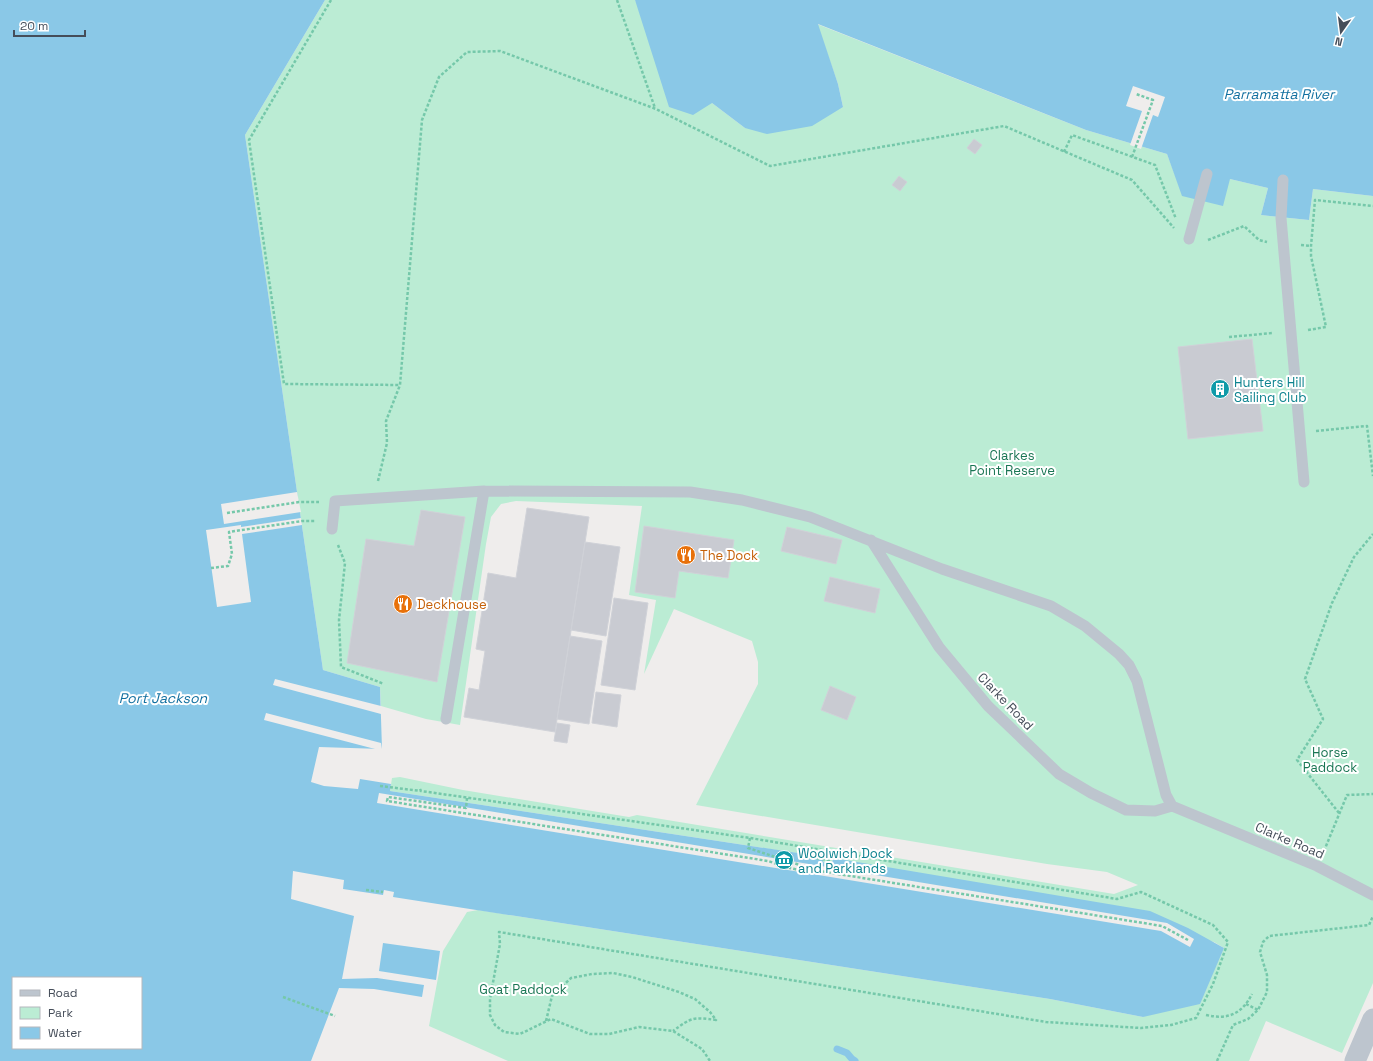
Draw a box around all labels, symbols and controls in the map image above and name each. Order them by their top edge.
scale bar [14,12,85,38]
north arrow [1321,12,1361,52]
text: 20 m [20,18,48,34]
text: N [1333,34,1344,49]
water label: Parramatta River [1224,85,1336,103]
place label: Hunters Hill Sailing Club [1234,374,1307,406]
building icon: Hunters Hill Sailing Club [1209,378,1231,400]
park label: Clarkes Point Reserve [969,447,1055,479]
restaurant icon: The Dock [675,544,697,566]
place label: The Dock [700,547,758,564]
restaurant icon: Deckhouse [392,593,414,615]
place label: Deckhouse [417,596,487,613]
street label: Clarke Road [974,669,1037,734]
water label: Port Jackson [119,689,208,707]
park label: Horse Paddock [1303,744,1357,776]
street label: Clarke Road [1253,818,1327,863]
place label: Woolwich Dock and Parklands [798,845,893,877]
museum icon: Woolwich Dock and Parklands [773,849,795,871]
legend [12,977,142,1049]
park label: Goat Paddock [479,981,567,998]
text: Road [48,985,77,1001]
text: Park [48,1005,73,1021]
text: Water [48,1025,82,1041]

